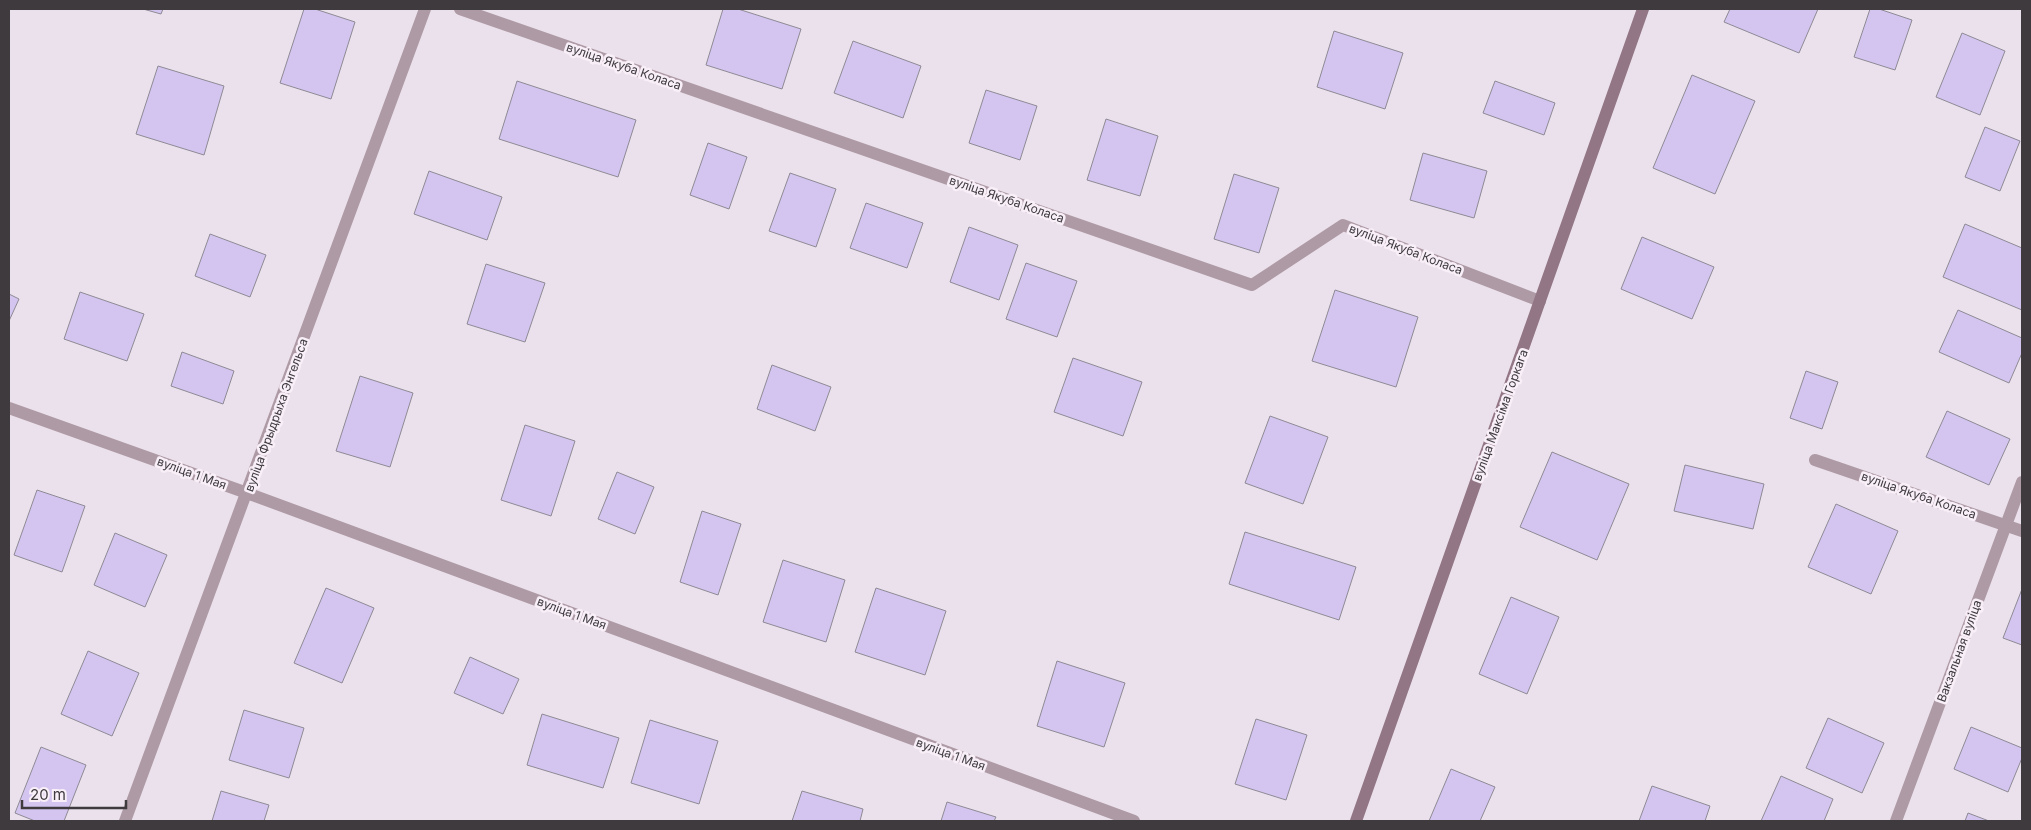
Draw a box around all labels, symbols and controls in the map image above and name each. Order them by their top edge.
street label: вуліца Якуба Коласа [565,39,683,93]
street label: вуліца Якуба Коласа [948,172,1066,226]
street label: вуліца Якуба Коласа [1347,220,1465,278]
street label: вуліца Фрыдрыха Энгельса [241,336,311,494]
street label: вуліца Максіма Горкага [1469,347,1531,483]
street label: вуліца 1 Мая [155,454,229,492]
street label: вуліца Якуба Коласа [1860,468,1978,522]
street label: вуліца 1 Мая [535,594,609,632]
street label: Вакзальная вуліца [1934,598,1984,704]
street label: вуліца 1 Мая [914,735,988,773]
scale bar [22,778,126,810]
text: 20 m [30,785,66,804]

